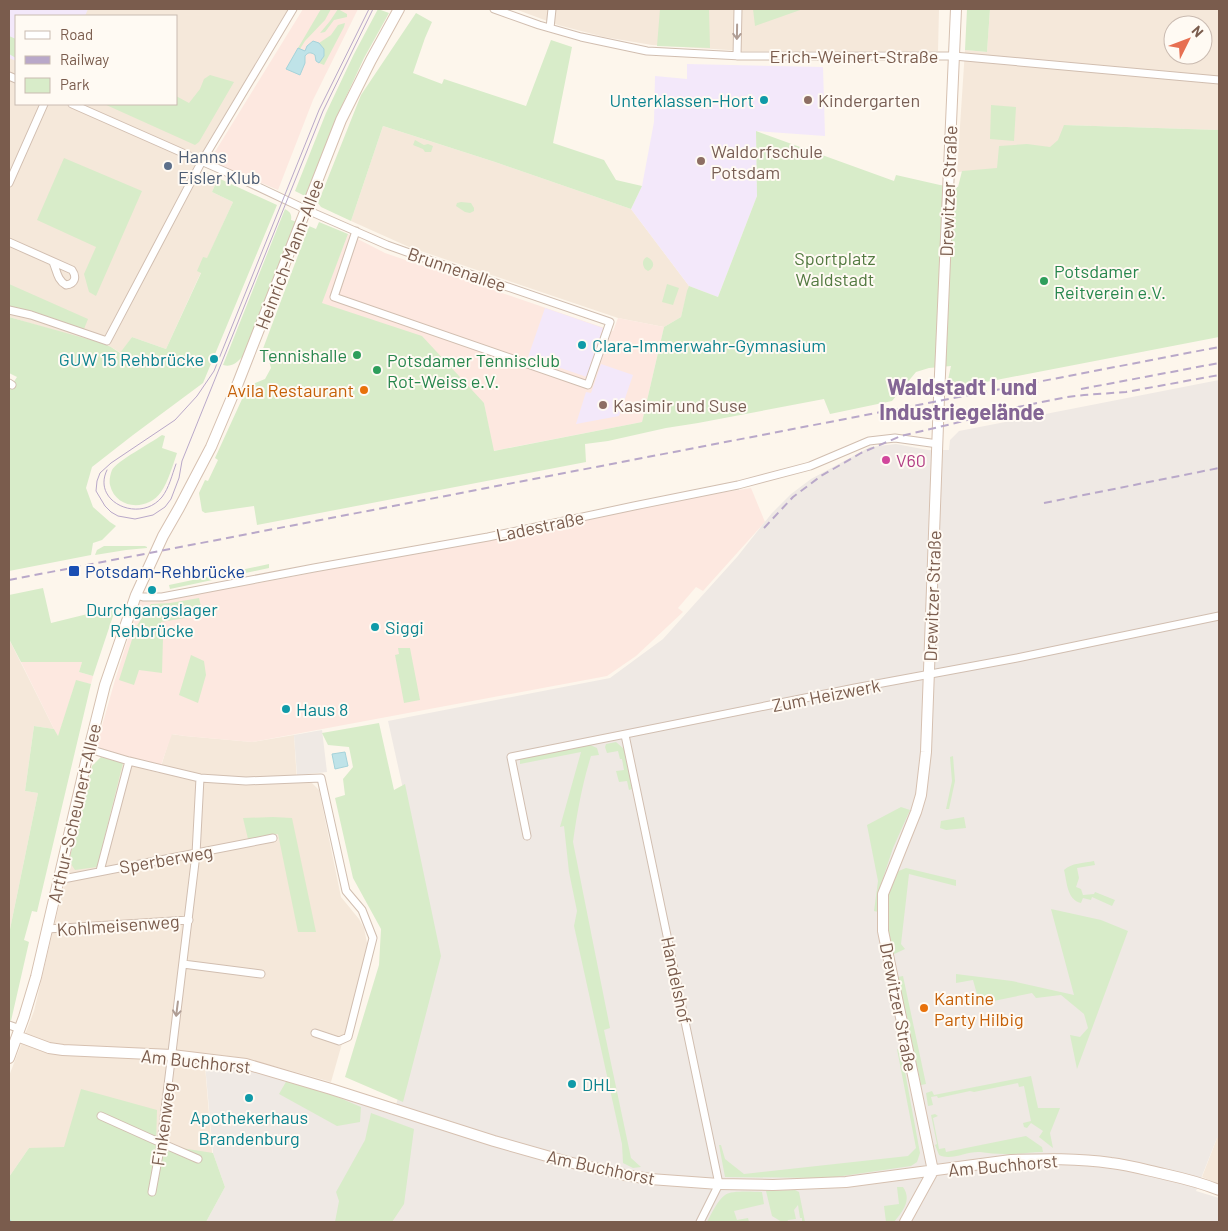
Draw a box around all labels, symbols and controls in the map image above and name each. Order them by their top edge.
legend [15,15,178,105]
north arrow [1163,15,1213,65]
text: N [1189,22,1207,40]
one-way arrow [733,24,742,40]
text: Road [60,25,93,43]
street label: Erich-Weinert-Straße [770,45,938,67]
text: Railway [60,50,109,68]
text: Park [60,75,90,93]
place label: Unterklassen-Hort [610,89,754,111]
place label: Kindergarten [818,89,920,111]
marker: Unterklassen-Hort [758,94,770,106]
marker: Kindergarten [802,94,814,106]
street label: Drewitzer Straße [935,125,961,257]
place label: Waldorfschule Potsdam [711,140,823,183]
place label: Hanns Eisler Klub [178,145,261,188]
marker: Waldorfschule Potsdam [695,155,707,167]
marker: Hanns Eisler Klub [162,160,174,172]
street label: Heinrich-Mann-Allee [250,176,328,332]
street label: Brunnenallee [405,242,509,296]
park label: Sportplatz Waldstadt [794,247,876,290]
place label: Potsdamer Reitverein e.V. [1054,260,1166,303]
marker: Potsdamer Reitverein e.V. [1038,275,1050,287]
place label: Clara-Immerwahr-Gymnasium [592,334,826,356]
marker: Clara-Immerwahr-Gymnasium [576,339,588,351]
place label: Tennishalle [259,344,347,366]
place label: GUW 15 Rehbrücke [59,348,204,370]
marker: Tennishalle [351,349,363,361]
place label: Potsdamer Tennisclub Rot-Weiss e.V. [387,349,560,392]
marker: GUW 15 Rehbrücke [208,353,220,365]
marker: Potsdamer Tennisclub Rot-Weiss e.V. [371,364,383,376]
district label: Waldstadt I und Industriegelände [879,373,1045,424]
place label: Avila Restaurant [227,379,354,401]
marker: Avila Restaurant [358,384,370,396]
place label: Kasimir und Suse [613,394,747,416]
marker: Kasimir und Suse [597,399,609,411]
place label: V60 [896,449,926,471]
marker: V60 [880,454,892,466]
street label: Ladestraße [494,506,586,546]
street label: Drewitzer Straße [919,530,945,662]
place label: Potsdam-Rehbrücke [85,560,245,582]
marker: Potsdam-Rehbrücke [67,564,81,578]
marker: Durchgangslager Rehbrücke [146,584,158,596]
place label: Durchgangslager Rehbrücke [86,598,218,641]
place label: Siggi [385,616,424,638]
marker: Siggi [369,621,381,633]
street label: Zum Heizwerk [770,674,882,716]
place label: Haus 8 [296,698,348,720]
marker: Haus 8 [280,703,292,715]
street label: Arthur-Scheunert-Allee [43,721,105,905]
street label: Sperberweg [117,840,215,878]
street label: Kohlmeisenweg [56,910,180,940]
street label: Handelshof [657,934,697,1026]
street label: Drewitzer Straße [876,940,922,1074]
place label: Kantine Party Hilbig [934,987,1024,1030]
one-way arrow [172,1001,182,1017]
marker: Kantine Party Hilbig [918,1002,930,1014]
street label: Am Buchhorst [140,1044,252,1078]
place label: DHL [582,1073,615,1095]
marker: DHL [566,1078,578,1090]
street label: Finkenweg [146,1081,180,1167]
marker: Apothekerhaus Brandenburg [243,1092,255,1104]
place label: Apothekerhaus Brandenburg [190,1106,308,1149]
street label: Am Buchhorst [545,1145,657,1189]
street label: Am Buchhorst [947,1149,1059,1181]

